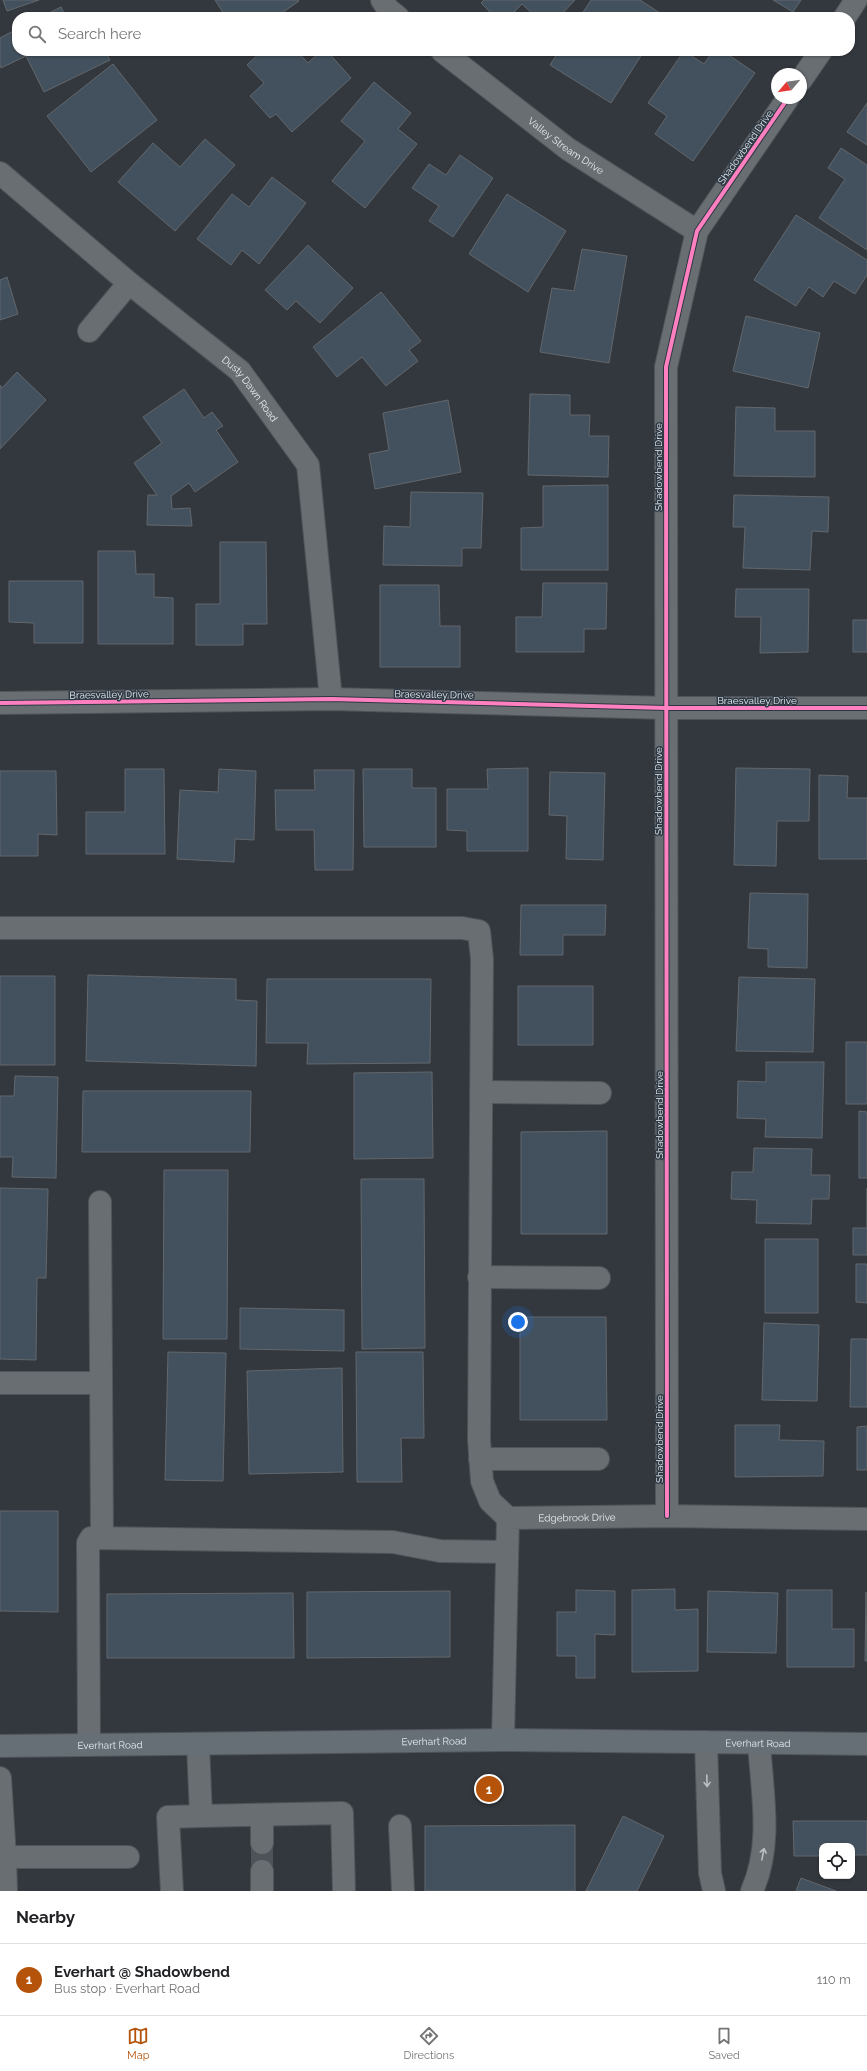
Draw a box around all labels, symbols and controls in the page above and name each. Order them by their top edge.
search box [12,12,855,56]
icon: search [26,23,48,45]
text: Search here [58,25,141,43]
north arrow [771,68,807,104]
street label: Shadowbend Drive [716,108,775,186]
street label: Valley Stream Drive [526,115,606,176]
street label: Dusty Dawn Road [220,354,280,424]
street label: Shadowbend Drive [653,423,664,511]
street label: Braesvalley Drive [69,688,149,701]
street label: Braesvalley Drive [394,688,474,701]
street label: Braesvalley Drive [717,695,797,706]
street label: Shadowbend Drive [653,747,664,835]
street label: Shadowbend Drive [654,1071,665,1159]
your location [508,1312,528,1332]
street label: Shadowbend Drive [654,1395,665,1483]
street label: Edgebrook Drive [538,1512,616,1524]
street label: Everhart Road [401,1735,467,1747]
street label: Everhart Road [725,1737,791,1749]
street label: Everhart Road [77,1739,143,1751]
pin: 1 [476,1774,502,1804]
one-way arrow [704,1774,711,1787]
map controls [819,1843,855,1879]
button: locate [819,1843,855,1879]
one-way arrow [759,1848,767,1861]
text: Nearby [16,1907,75,1927]
text: Everhart @ Shadowbend [54,1963,230,1981]
text: 1 [26,1972,32,1987]
text: 110 m [817,1972,851,1987]
text: Bus stop · Everhart Road [54,1981,200,1996]
tab: Map [127,2025,149,2062]
tab: Directions [404,2025,454,2062]
tab: Saved [708,2025,740,2062]

